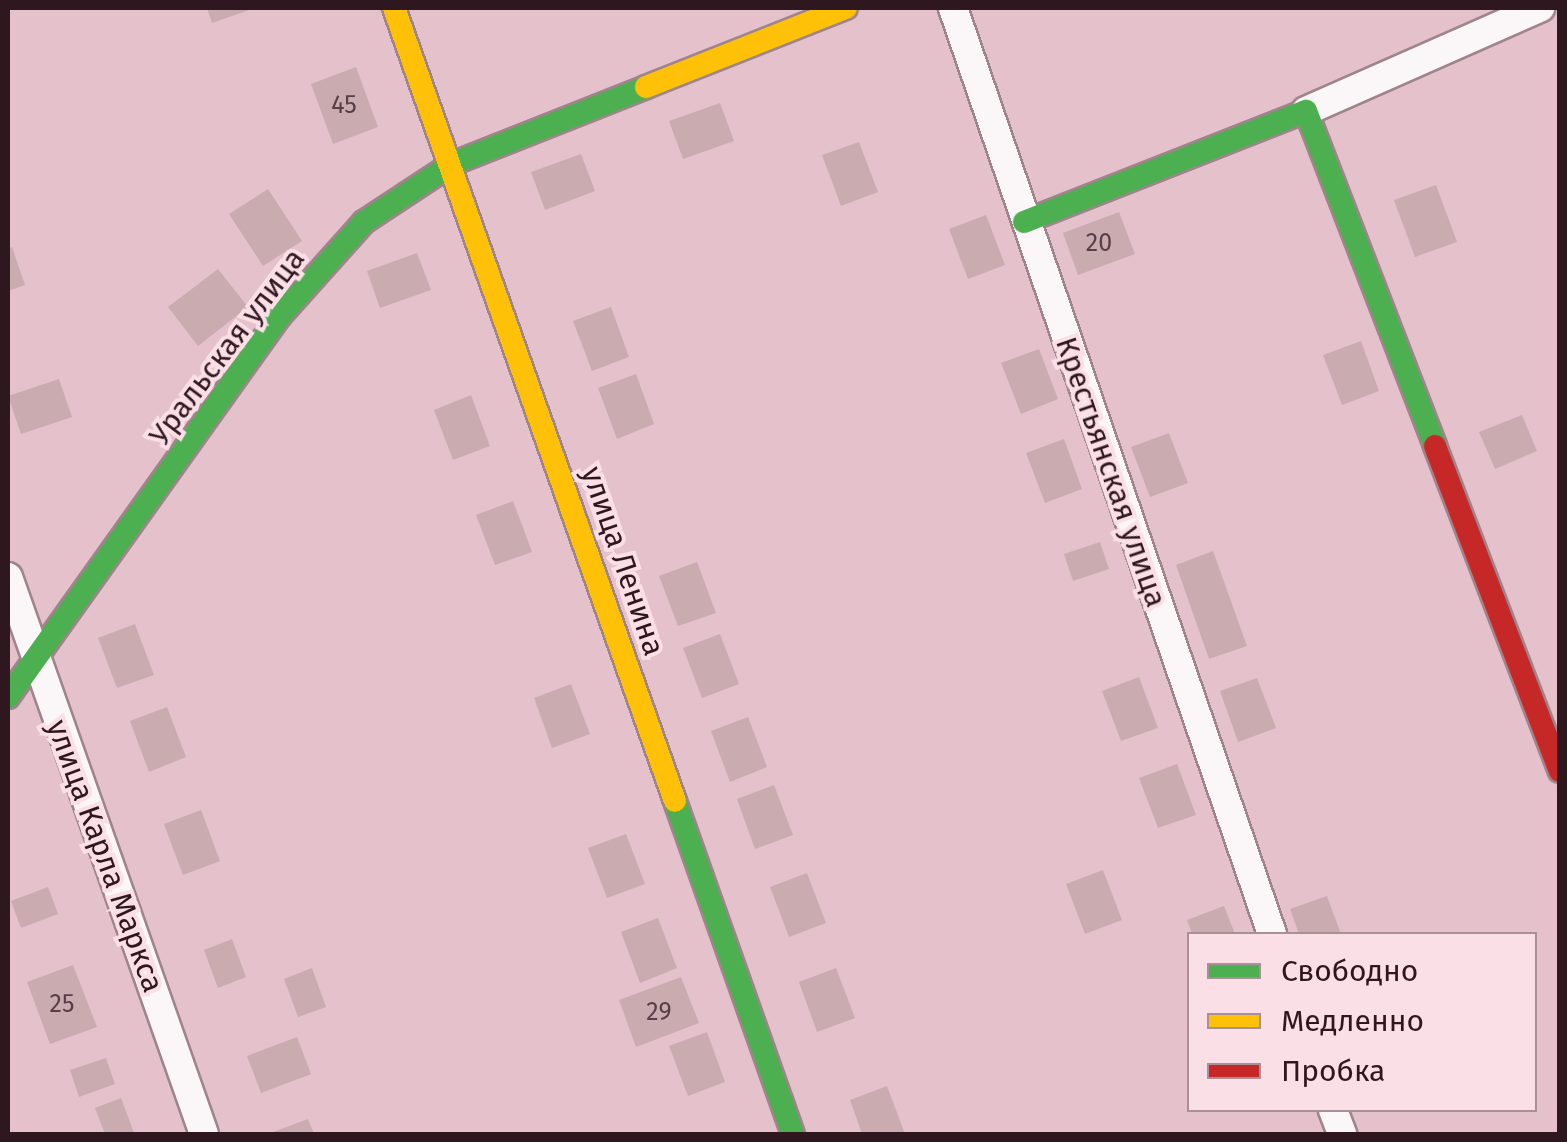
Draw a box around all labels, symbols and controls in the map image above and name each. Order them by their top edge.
house number: 45 [331,90,357,120]
house number: 20 [1086,228,1112,258]
street label: Уральская улица [141,242,313,452]
street label: Крестьянская улица [1048,332,1174,612]
street label: улица Ленина [574,462,672,660]
street label: улица Карла Маркса [39,715,171,997]
legend [1187,932,1537,1112]
text: Свободно [1281,953,1418,989]
house number: 25 [50,989,74,1019]
house number: 29 [646,997,672,1027]
text: Медленно [1281,1003,1424,1039]
text: Пробка [1281,1053,1385,1089]

